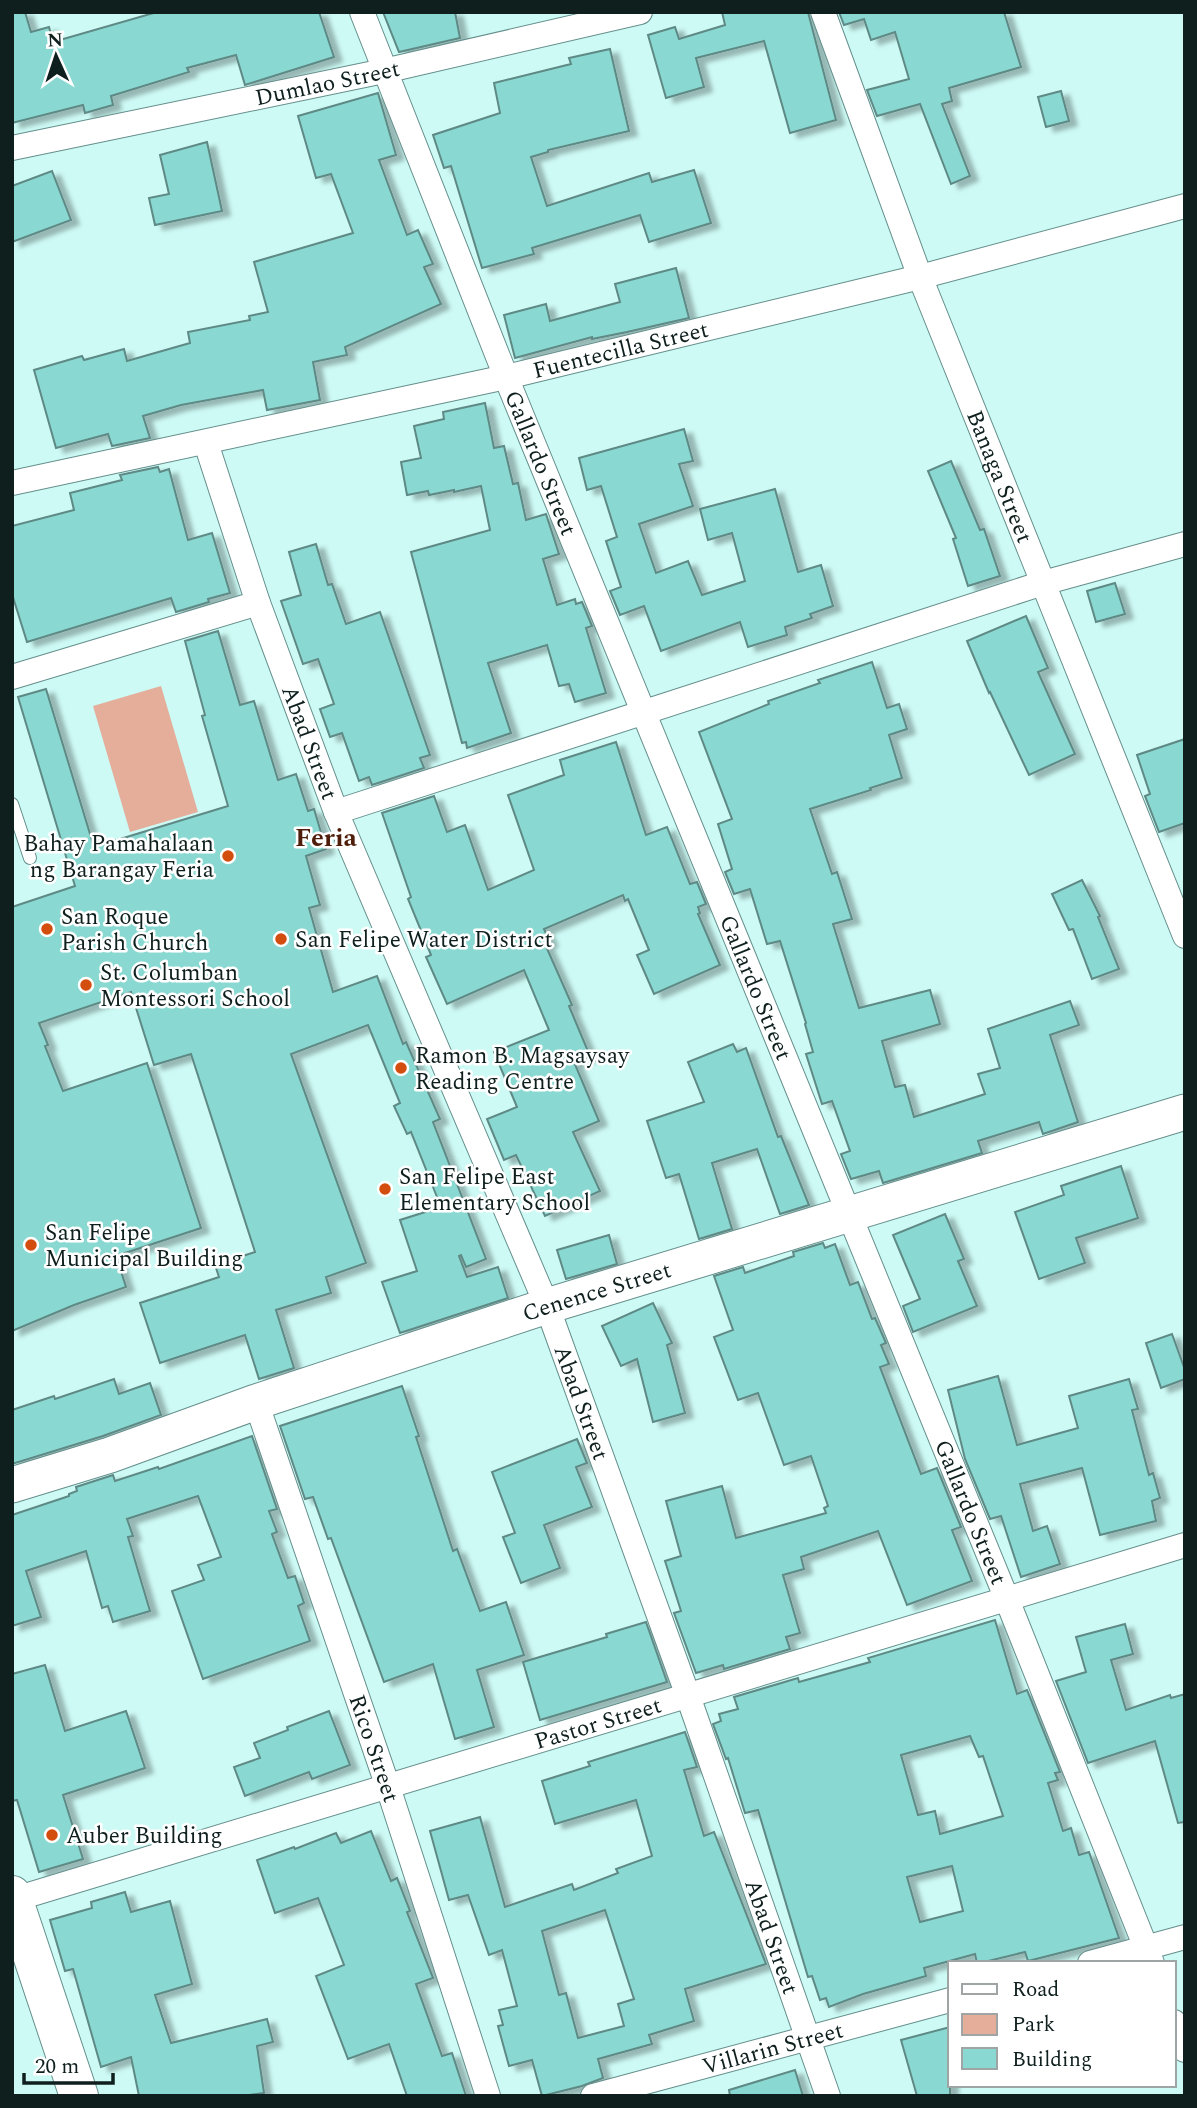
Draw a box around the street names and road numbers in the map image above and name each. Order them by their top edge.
street label: Dumlao Street [252,52,404,116]
street label: Fuentecilla Street [529,313,712,389]
street label: Gallardo Street [494,385,585,541]
street label: Banaga Street [956,405,1041,549]
street label: Abad Street [271,681,346,805]
street label: Gallardo Street [709,910,800,1066]
street label: Cenence Street [518,1253,676,1332]
street label: Abad Street [544,1341,617,1465]
street label: Gallardo Street [924,1435,1015,1591]
street label: Pastor Street [530,1688,666,1760]
street label: Rico Street [339,1690,408,1807]
street label: Abad Street [734,1875,807,1999]
street label: Villarin Street [698,2013,848,2085]

